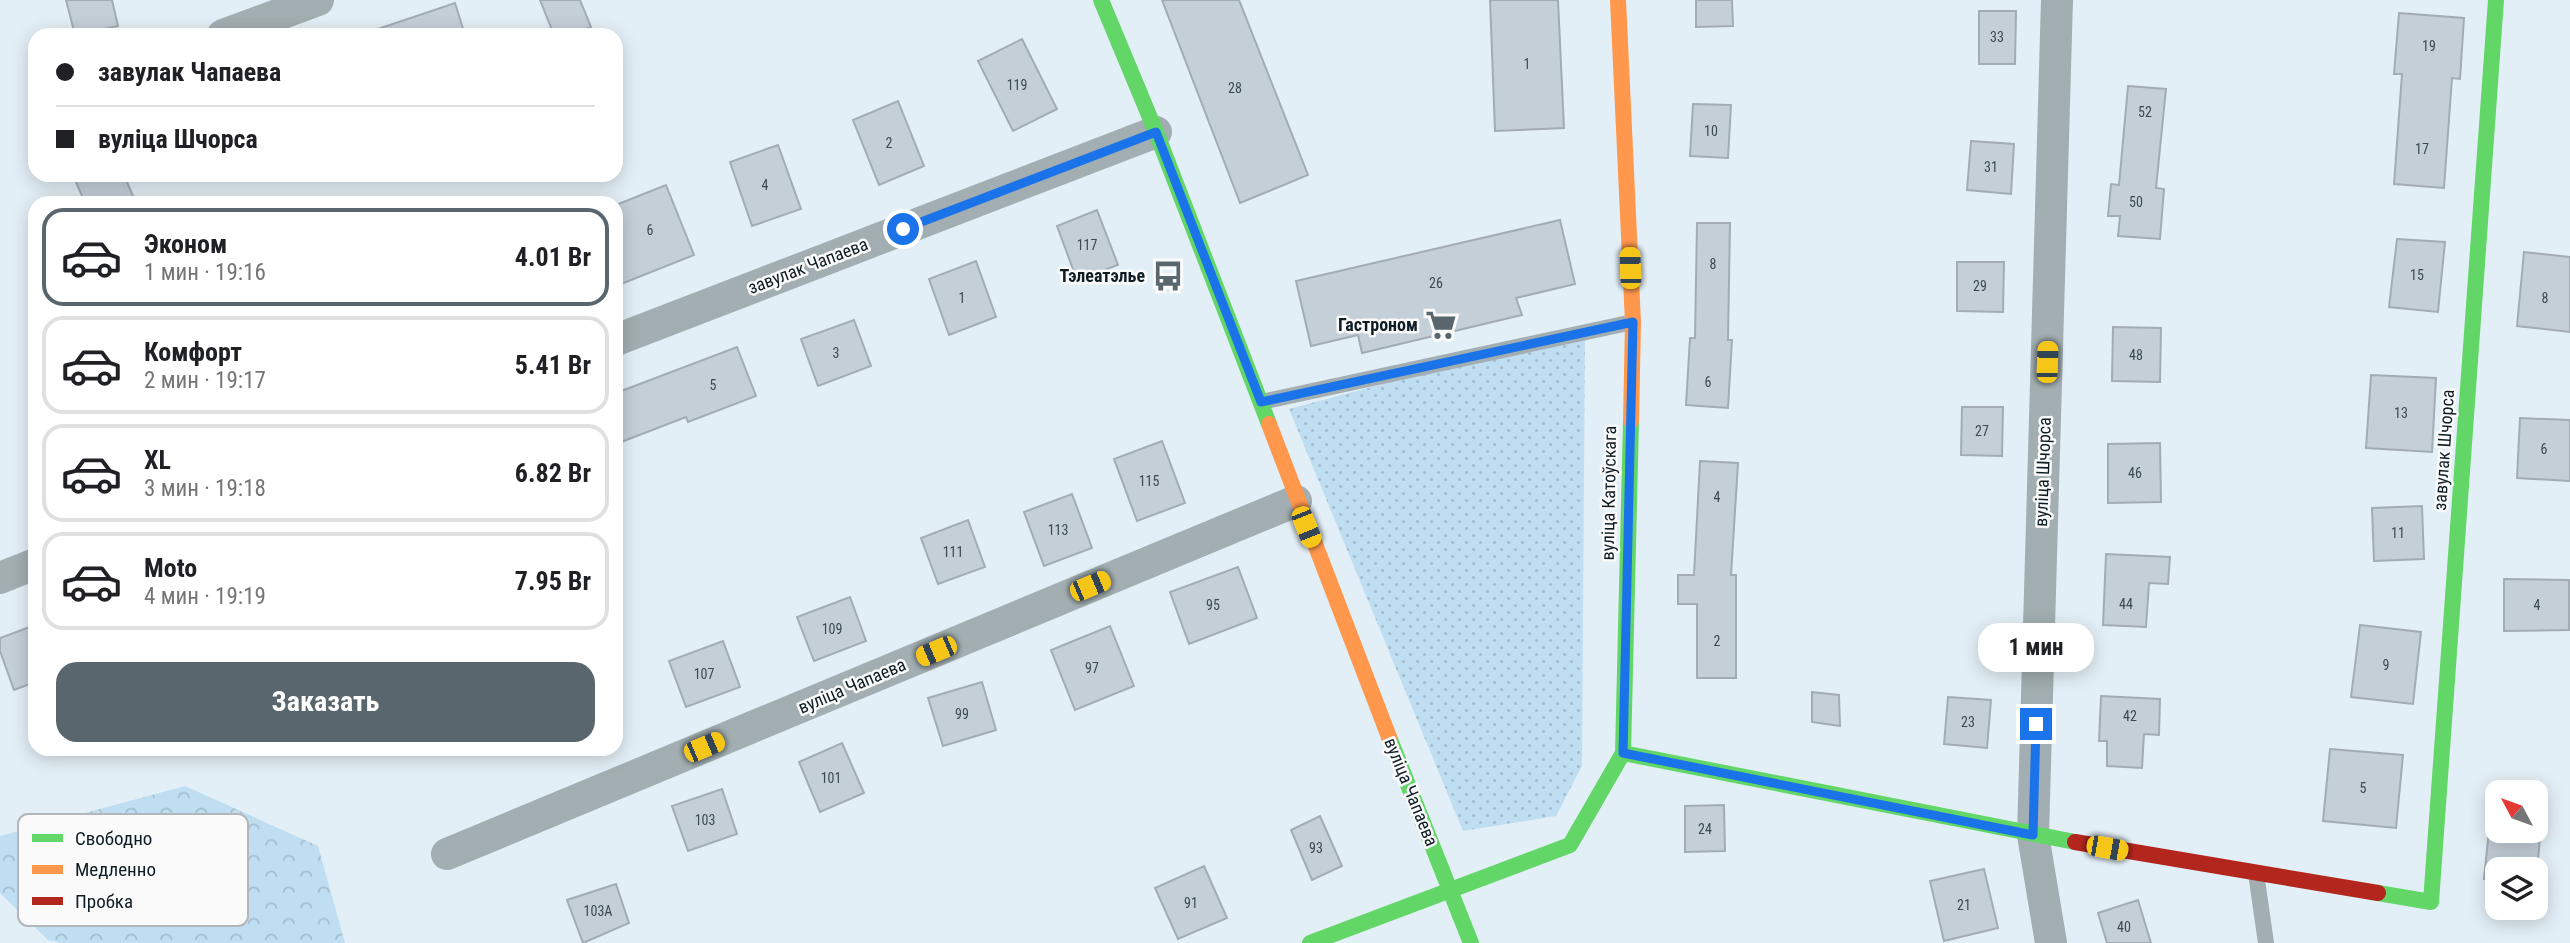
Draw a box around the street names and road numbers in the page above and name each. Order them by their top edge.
street label: завулак Чапаева [745,233,871,298]
street label: завулак Шчорса [2429,389,2458,511]
street label: вуліца Шчорса [2030,417,2055,527]
street label: вуліца Катоўскага [1597,425,1620,560]
street label: вуліца Чапаева [795,653,909,718]
street label: вуліца Чапаева [1380,735,1443,849]

